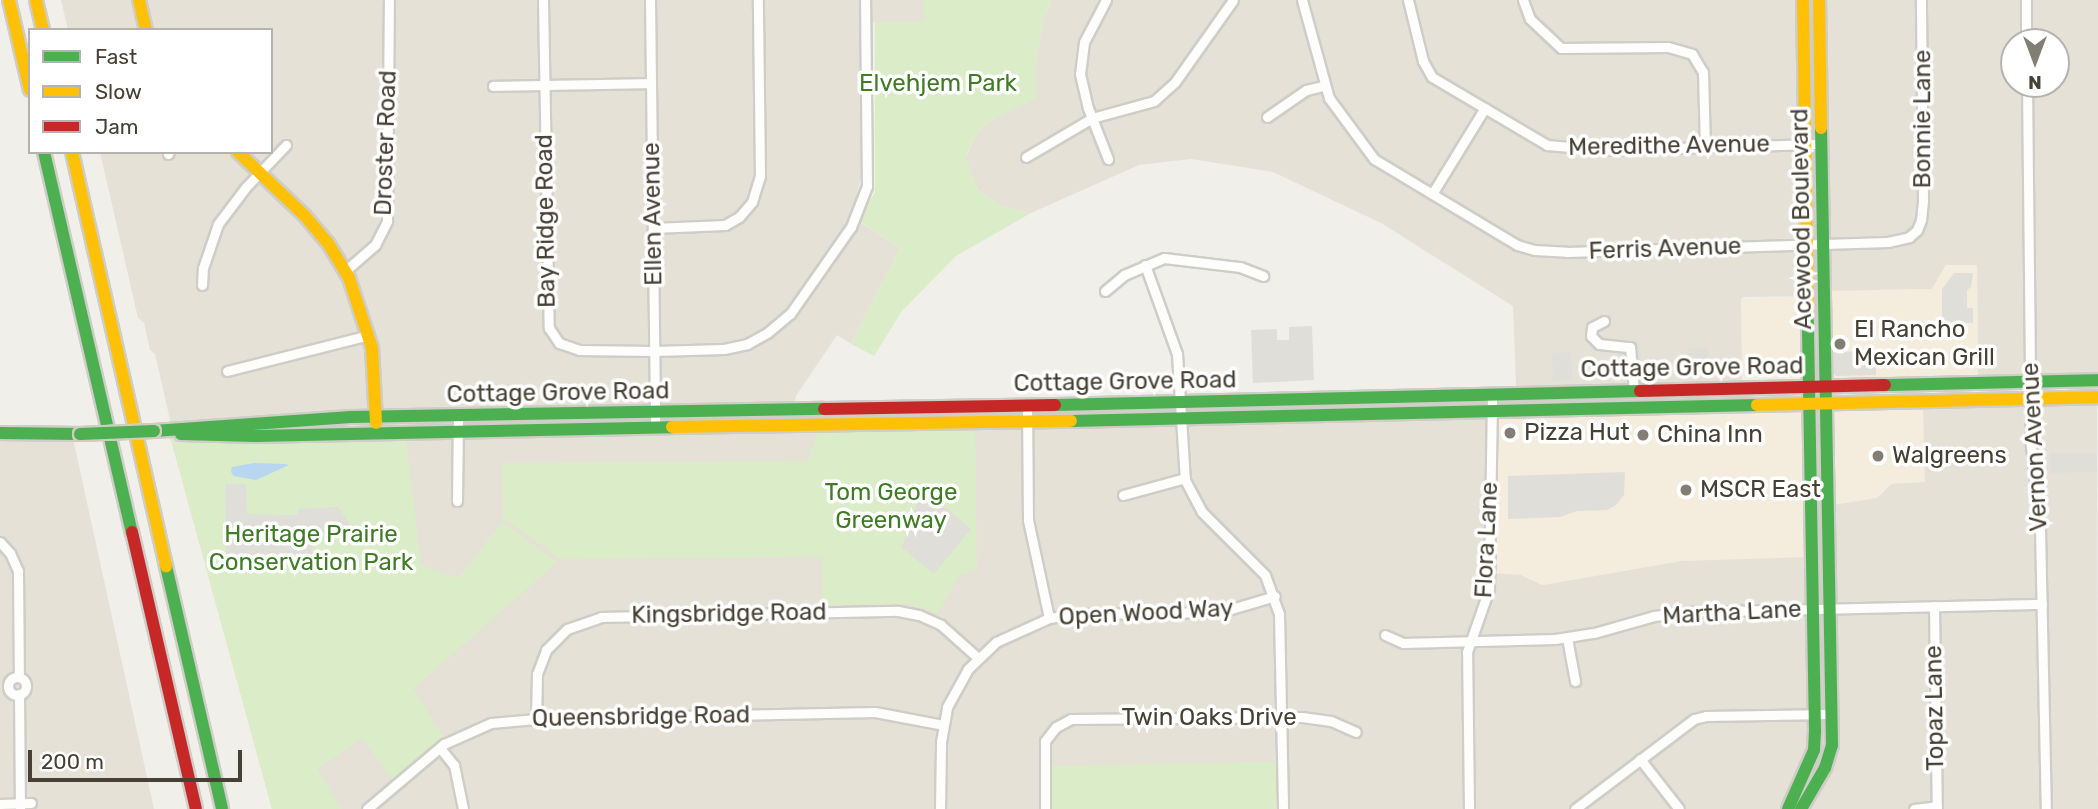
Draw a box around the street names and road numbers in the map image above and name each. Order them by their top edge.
street label: Bonnie Lane [1909,50,1937,188]
street label: Droster Road [369,69,403,217]
street label: Acewood Boulevard [1786,108,1818,330]
street label: Meredithe Avenue [1568,130,1770,162]
street label: Bay Ridge Road [530,134,562,308]
street label: Ellen Avenue [637,142,669,286]
street label: Ferris Avenue [1588,232,1742,266]
street label: Cottage Grove Road [1580,352,1804,384]
street label: Vernon Avenue [2016,361,2054,533]
street label: Cottage Grove Road [1013,366,1237,398]
street label: Cottage Grove Road [446,377,670,409]
street label: Flora Lane [1470,481,1504,599]
street label: Open Wood Way [1057,594,1235,632]
street label: Martha Lane [1662,595,1802,631]
street label: Kingsbridge Road [631,598,827,630]
street label: Topaz Lane [1920,645,1950,771]
street label: Queensbridge Road [532,701,750,733]
street label: Twin Oaks Drive [1121,704,1297,732]

